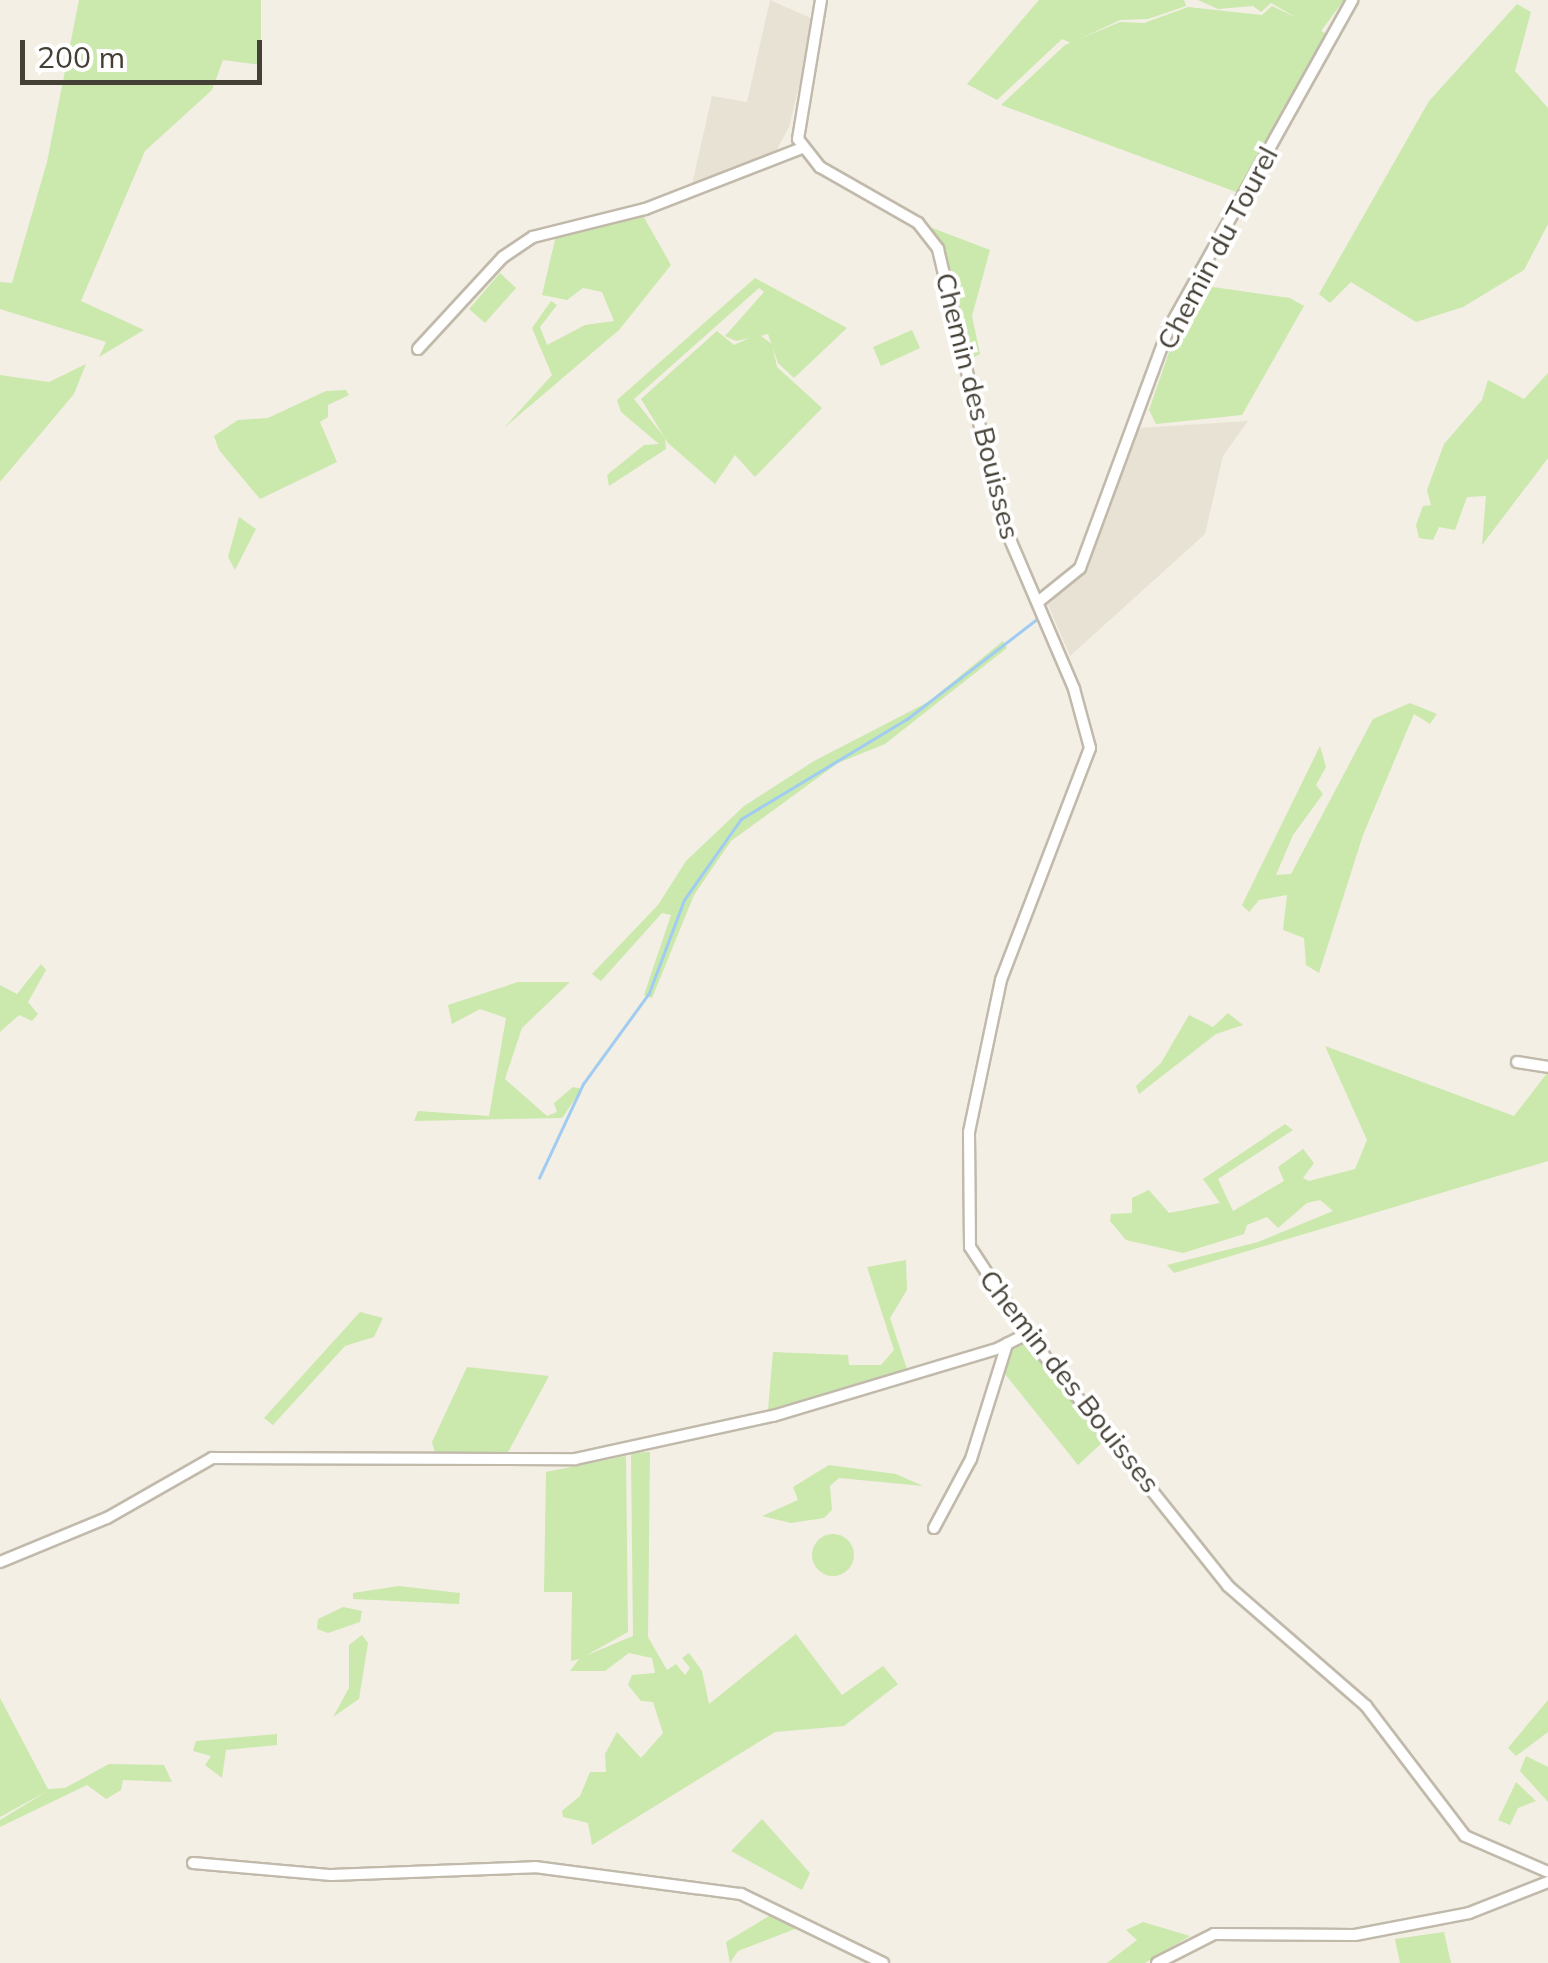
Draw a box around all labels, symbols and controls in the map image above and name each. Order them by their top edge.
scale bar [25,20,268,82]
text: 200 m [37,38,125,76]
street label: Chemin du Tourel [1149,141,1285,355]
street label: Chemin des Bouisses [929,269,1027,543]
street label: Chemin des Bouisses [972,1263,1168,1499]

